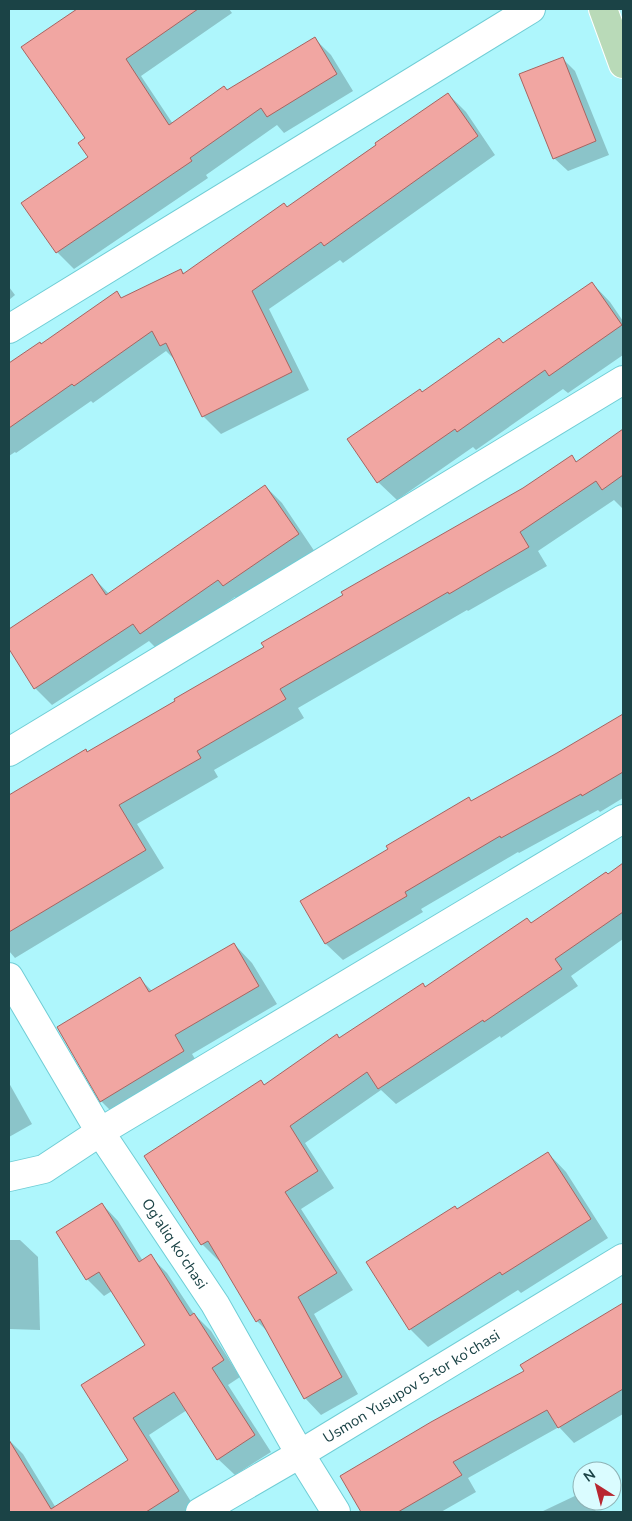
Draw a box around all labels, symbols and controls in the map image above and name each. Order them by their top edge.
street label: Og'aliq ko'chasi [137,1194,212,1293]
street label: Usmon Yusupov 5-tor ko'chasi [319,1325,504,1448]
north arrow [572,1461,622,1511]
text: N [580,1465,599,1487]

